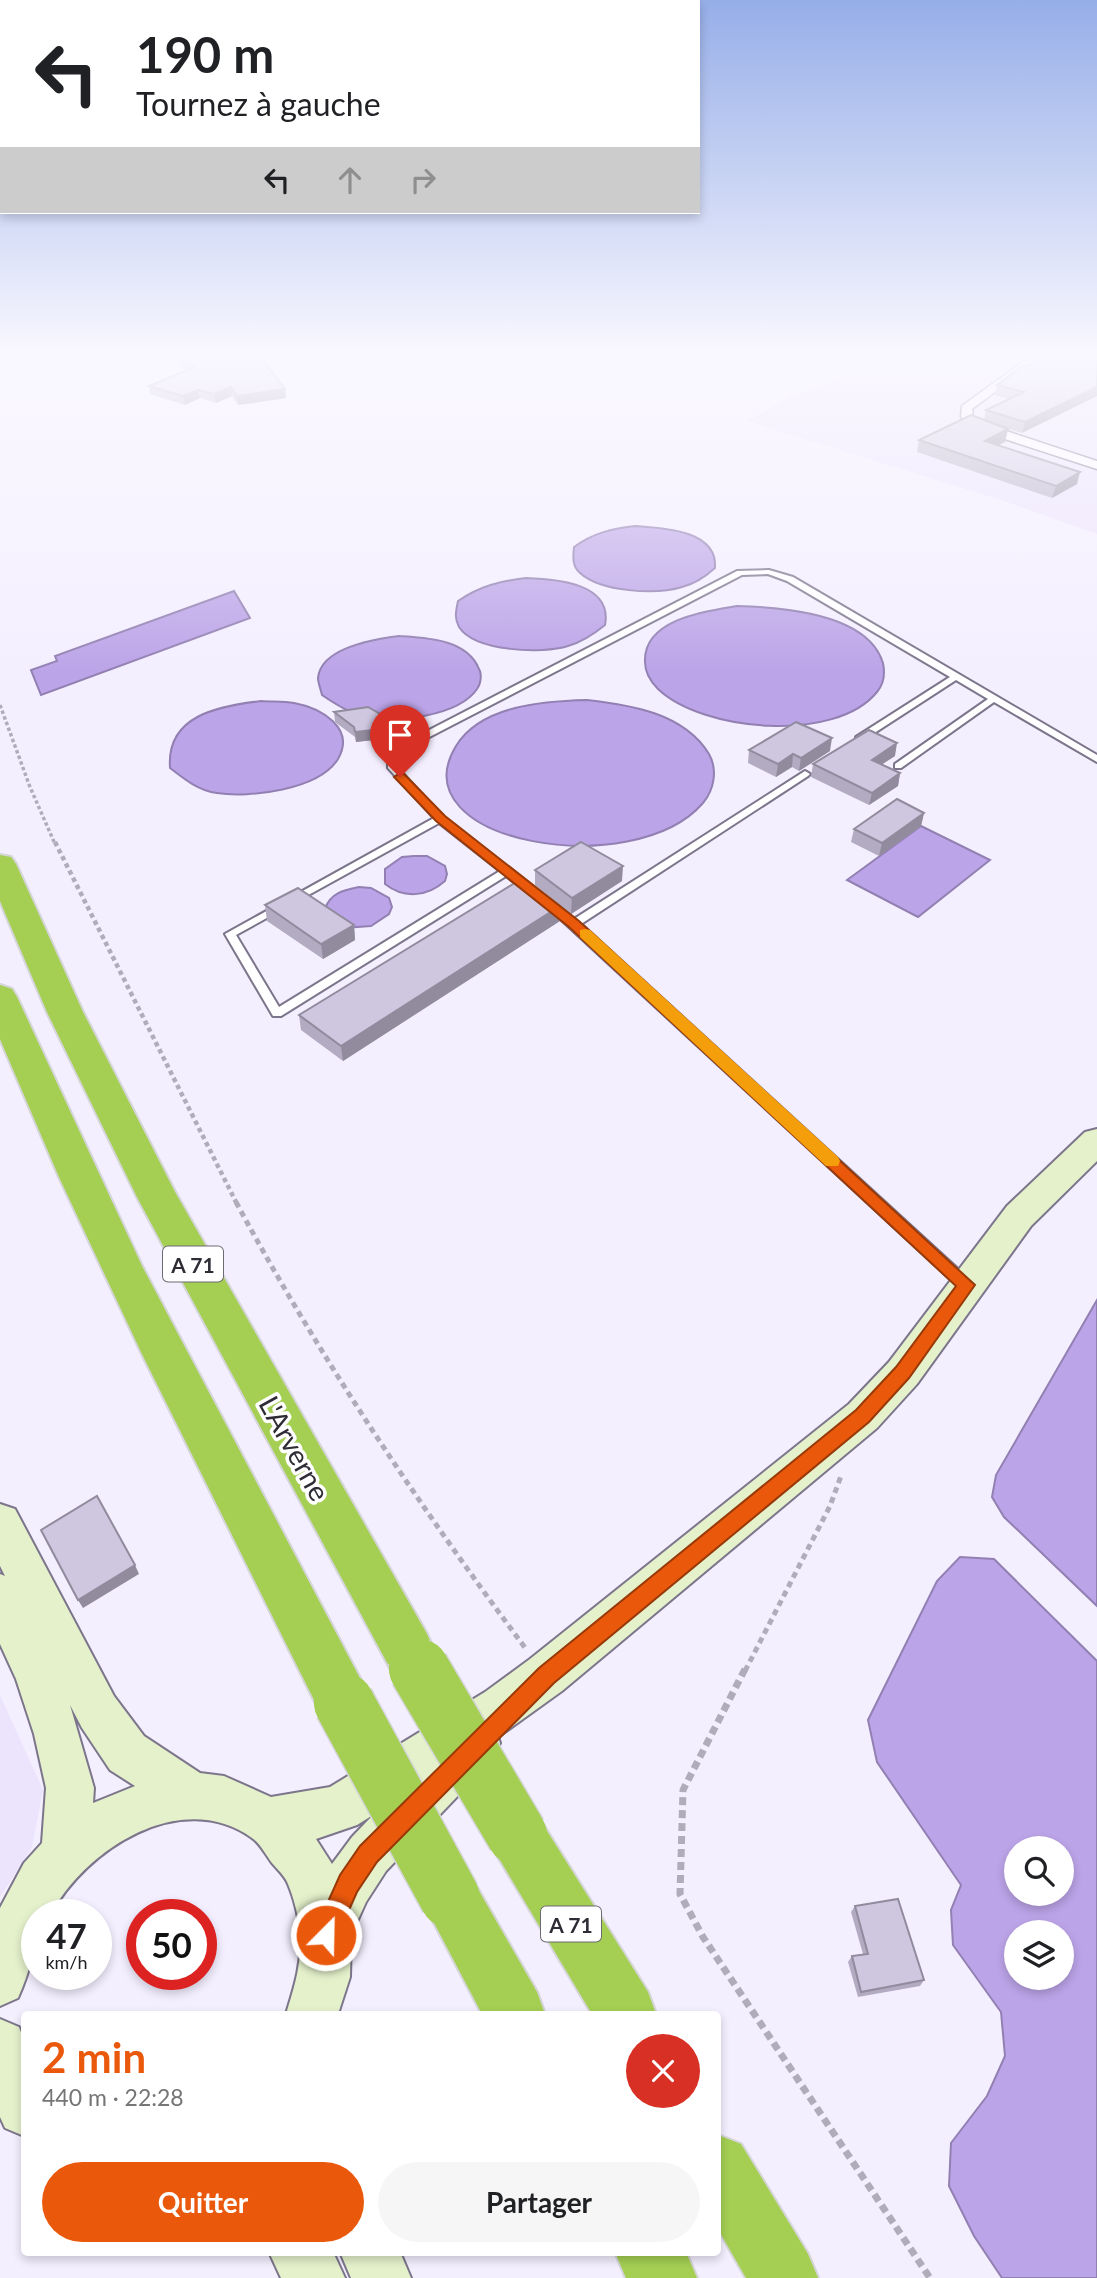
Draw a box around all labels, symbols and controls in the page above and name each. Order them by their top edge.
text: 190 m [136,25,274,83]
icon: left [21,28,112,119]
text: Tournez à gauche [136,84,381,123]
icon: left [258,161,296,199]
icon: ahead [331,161,369,199]
icon: right [404,161,442,199]
pin [370,705,430,777]
icon: arrive [381,716,419,754]
road number: A 71 [163,1246,223,1282]
street label: L'Arverne [252,1390,338,1506]
map controls [1004,1836,1074,1990]
button: search [1004,1836,1074,1906]
position arrow [289,1898,363,1972]
speed limit sign: 50 [126,1899,217,1990]
road number: A 71 [541,1906,601,1941]
text: 47 [46,1914,87,1956]
button: layers [1004,1920,1074,1990]
text: km/h [45,1951,88,1973]
text: 2 min [42,2032,146,2082]
button: close [626,2034,700,2108]
text: 440 m · 22:28 [42,2083,184,2111]
button: Quitter [42,2162,364,2242]
button: Partager [378,2162,700,2242]

